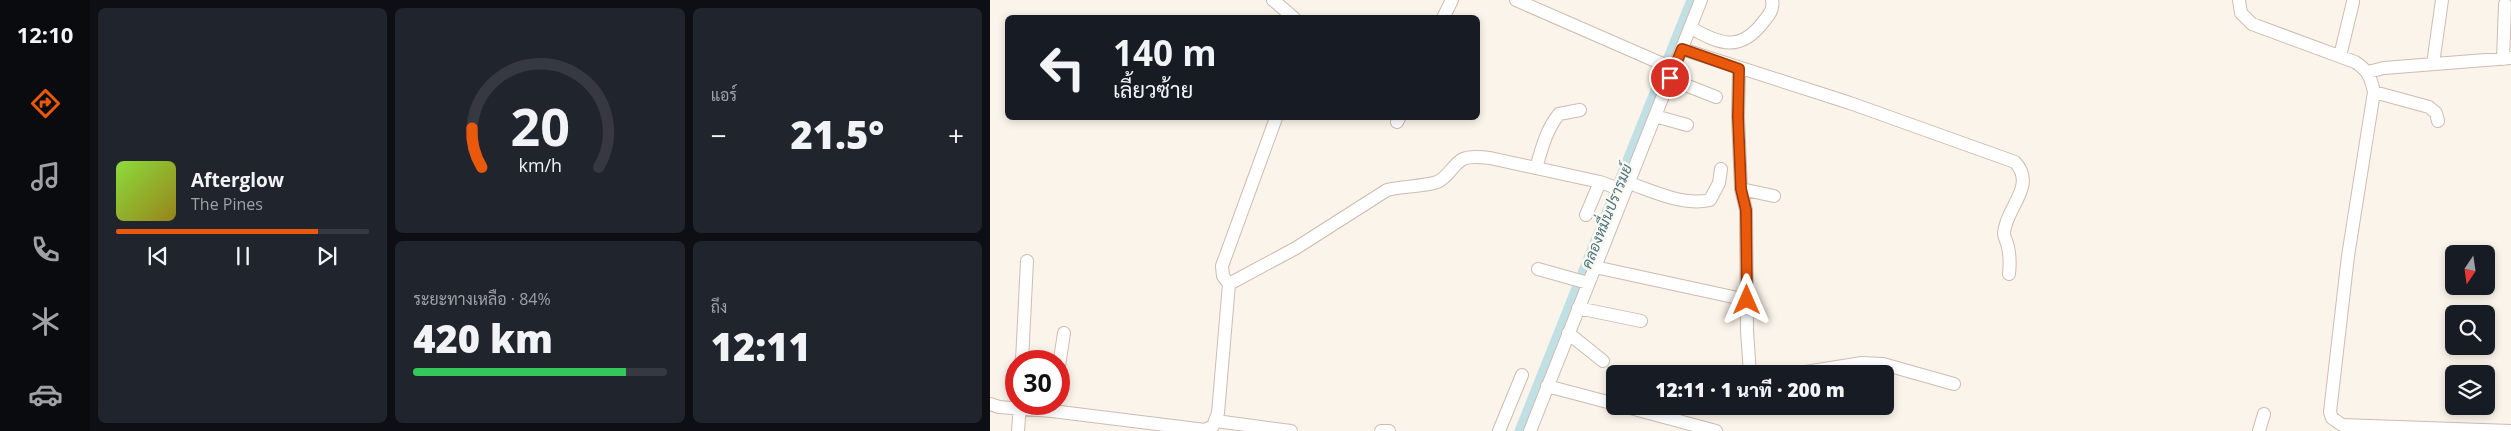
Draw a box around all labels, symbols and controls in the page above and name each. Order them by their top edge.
text: 12:10 [17,19,73,49]
text: 140 m [1113,29,1217,76]
icon: left [1030,35,1095,100]
pin [1649,57,1691,99]
icon: arrive [1656,64,1684,92]
text: เลี้ยวซ้าย [1113,74,1193,104]
text: แอร์ [711,84,737,106]
icon: directions [28,86,63,121]
text: 20 [510,90,570,161]
text: 21.5° [790,108,884,160]
text: − [711,116,727,154]
text: + [948,116,964,154]
text: km/h [518,153,562,177]
water label: คลองหมื่นปรารมย์ [1572,157,1637,271]
icon: music [28,159,63,194]
text: Afterglow [191,167,284,193]
text: The Pines [191,193,263,215]
icon: phone [28,232,63,267]
icon: previous [144,242,172,270]
icon: pause [229,242,257,270]
icon: next [313,242,341,270]
north arrow [2445,245,2495,295]
map controls [2445,245,2495,415]
position arrow [1720,273,1772,325]
text: ระยะทางเหลือ · 84% [413,288,551,310]
text: ถึง [711,296,727,318]
icon: climate [28,304,63,339]
button: search [2445,305,2495,355]
text: 420 km [413,312,553,364]
text: 12:11 [711,320,811,372]
speed limit sign: 30 [1005,350,1070,415]
button: layers [2445,365,2495,415]
icon: car [28,377,63,412]
text: 12:11 · 1 นาที · 200 m [1655,377,1845,403]

